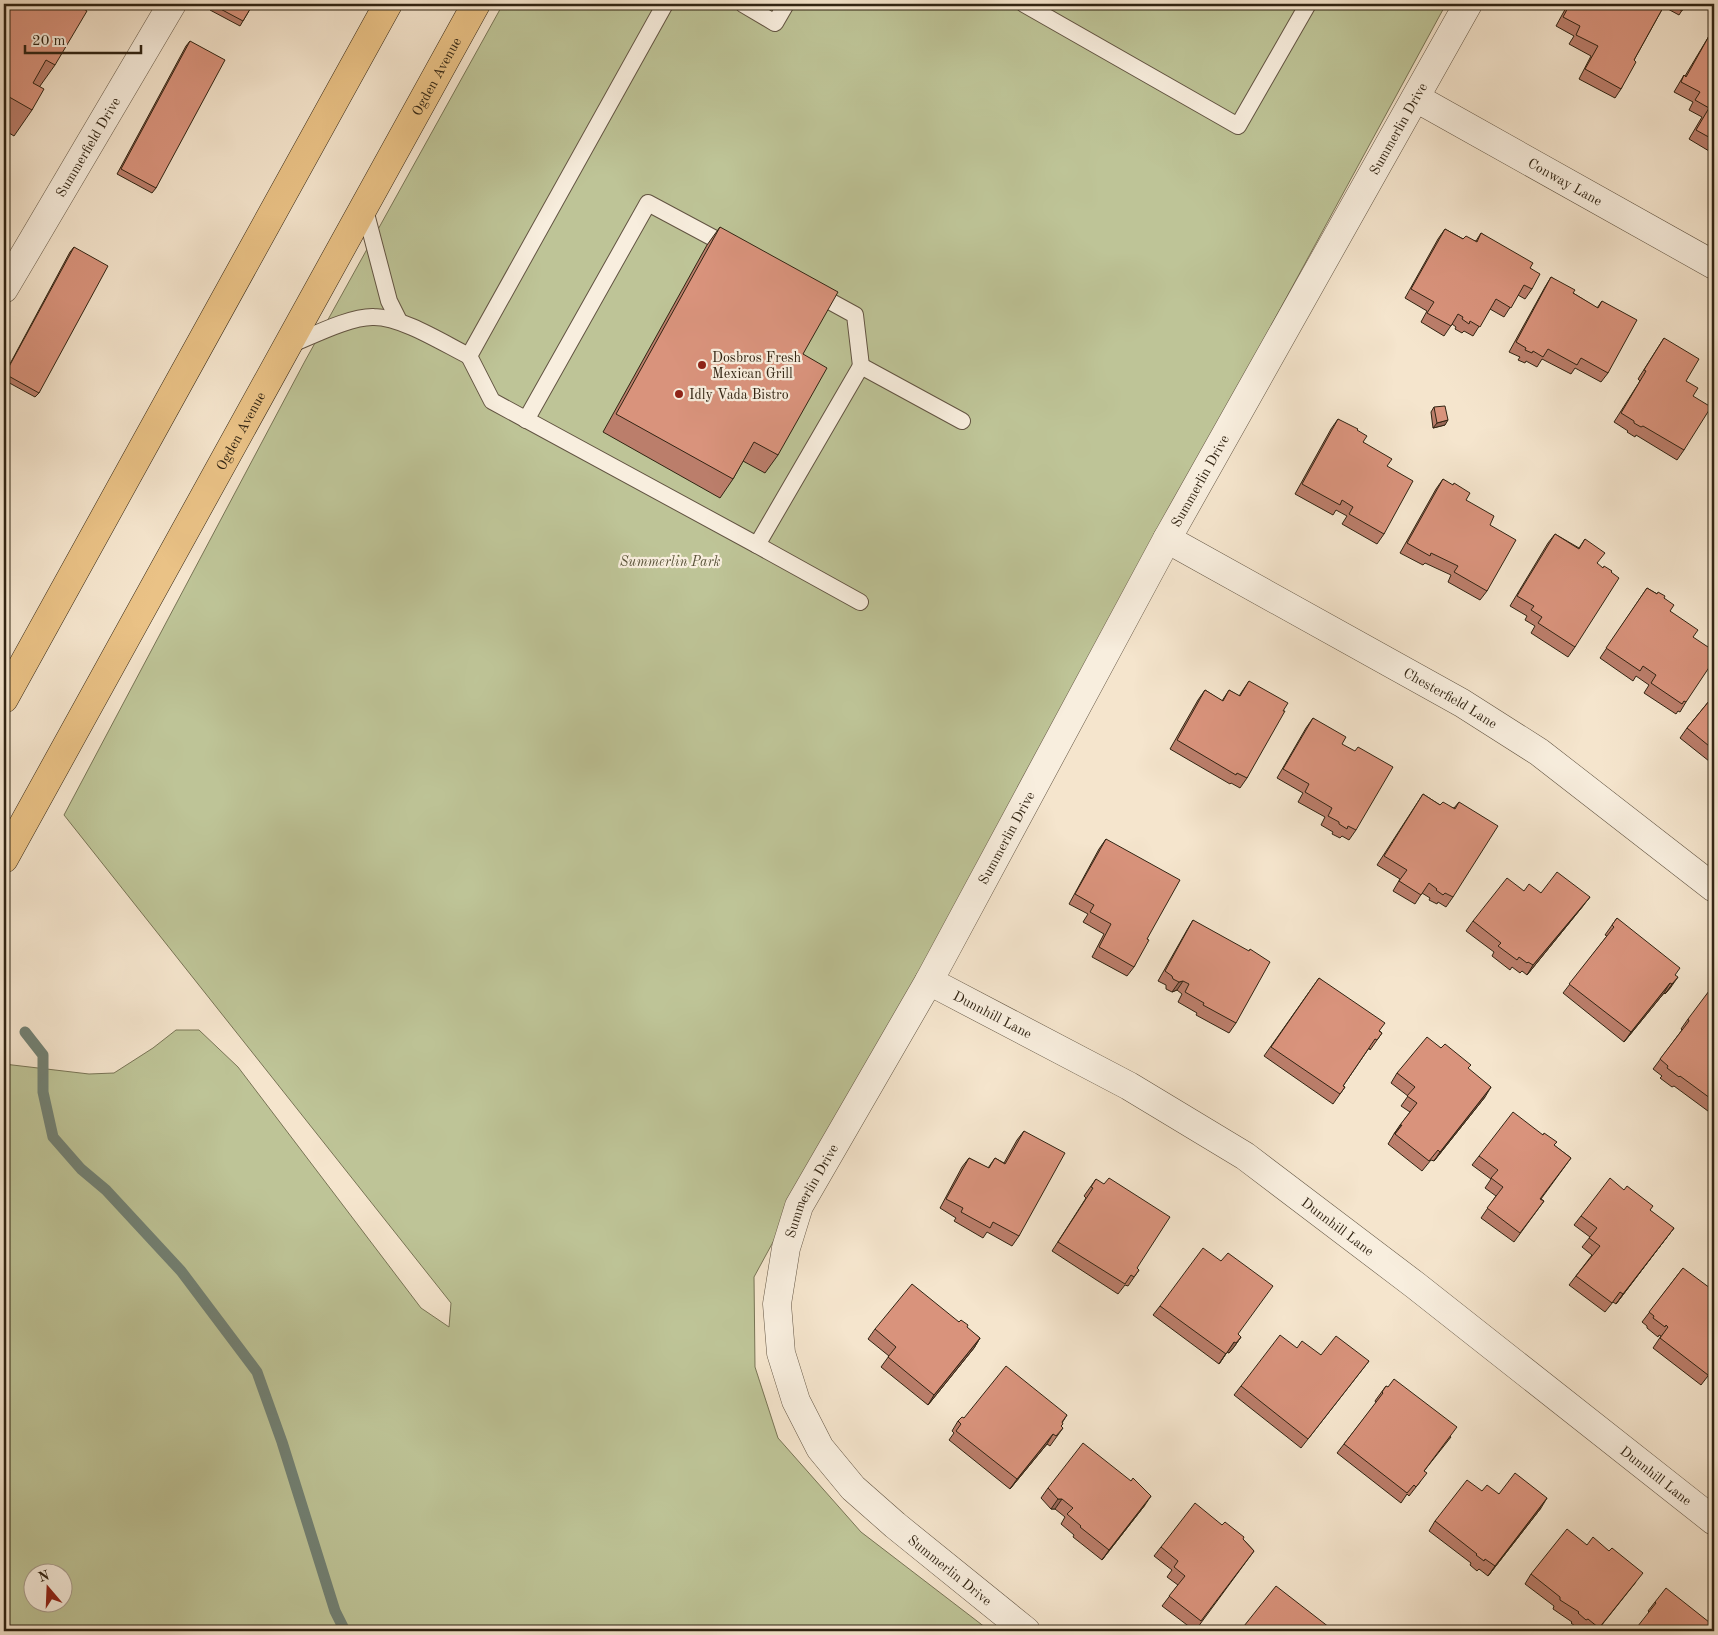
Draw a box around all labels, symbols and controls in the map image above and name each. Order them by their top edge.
scale bar [25,22,141,54]
text: 20 m [32,34,66,49]
street label: Ogden Avenue [410,35,464,118]
street label: Summerlin Drive [1367,81,1430,178]
street label: Summerfield Drive [54,95,123,200]
street label: Conway Lane [1525,156,1604,209]
place label: Dosbros Fresh Mexican Grill [712,351,802,381]
marker: Dosbros Fresh Mexican Grill [696,359,708,371]
marker: Idly Vada Bistro [673,388,685,400]
place label: Idly Vada Bistro [689,388,789,402]
street label: Ogden Avenue [214,390,268,473]
street label: Summerlin Drive [1169,433,1232,530]
park label: Summerlin Park [620,555,720,569]
street label: Chesterfield Lane [1401,666,1499,731]
street label: Summerlin Drive [976,789,1038,887]
street label: Dunnhill Lane [951,989,1034,1042]
street label: Summerlin Drive [784,1142,841,1240]
street label: Dunnhill Lane [1299,1196,1376,1259]
street label: Dunnhill Lane [1617,1444,1694,1508]
street label: Summerlin Drive [905,1533,994,1609]
north arrow [22,1562,72,1612]
text: N [37,1568,52,1585]

